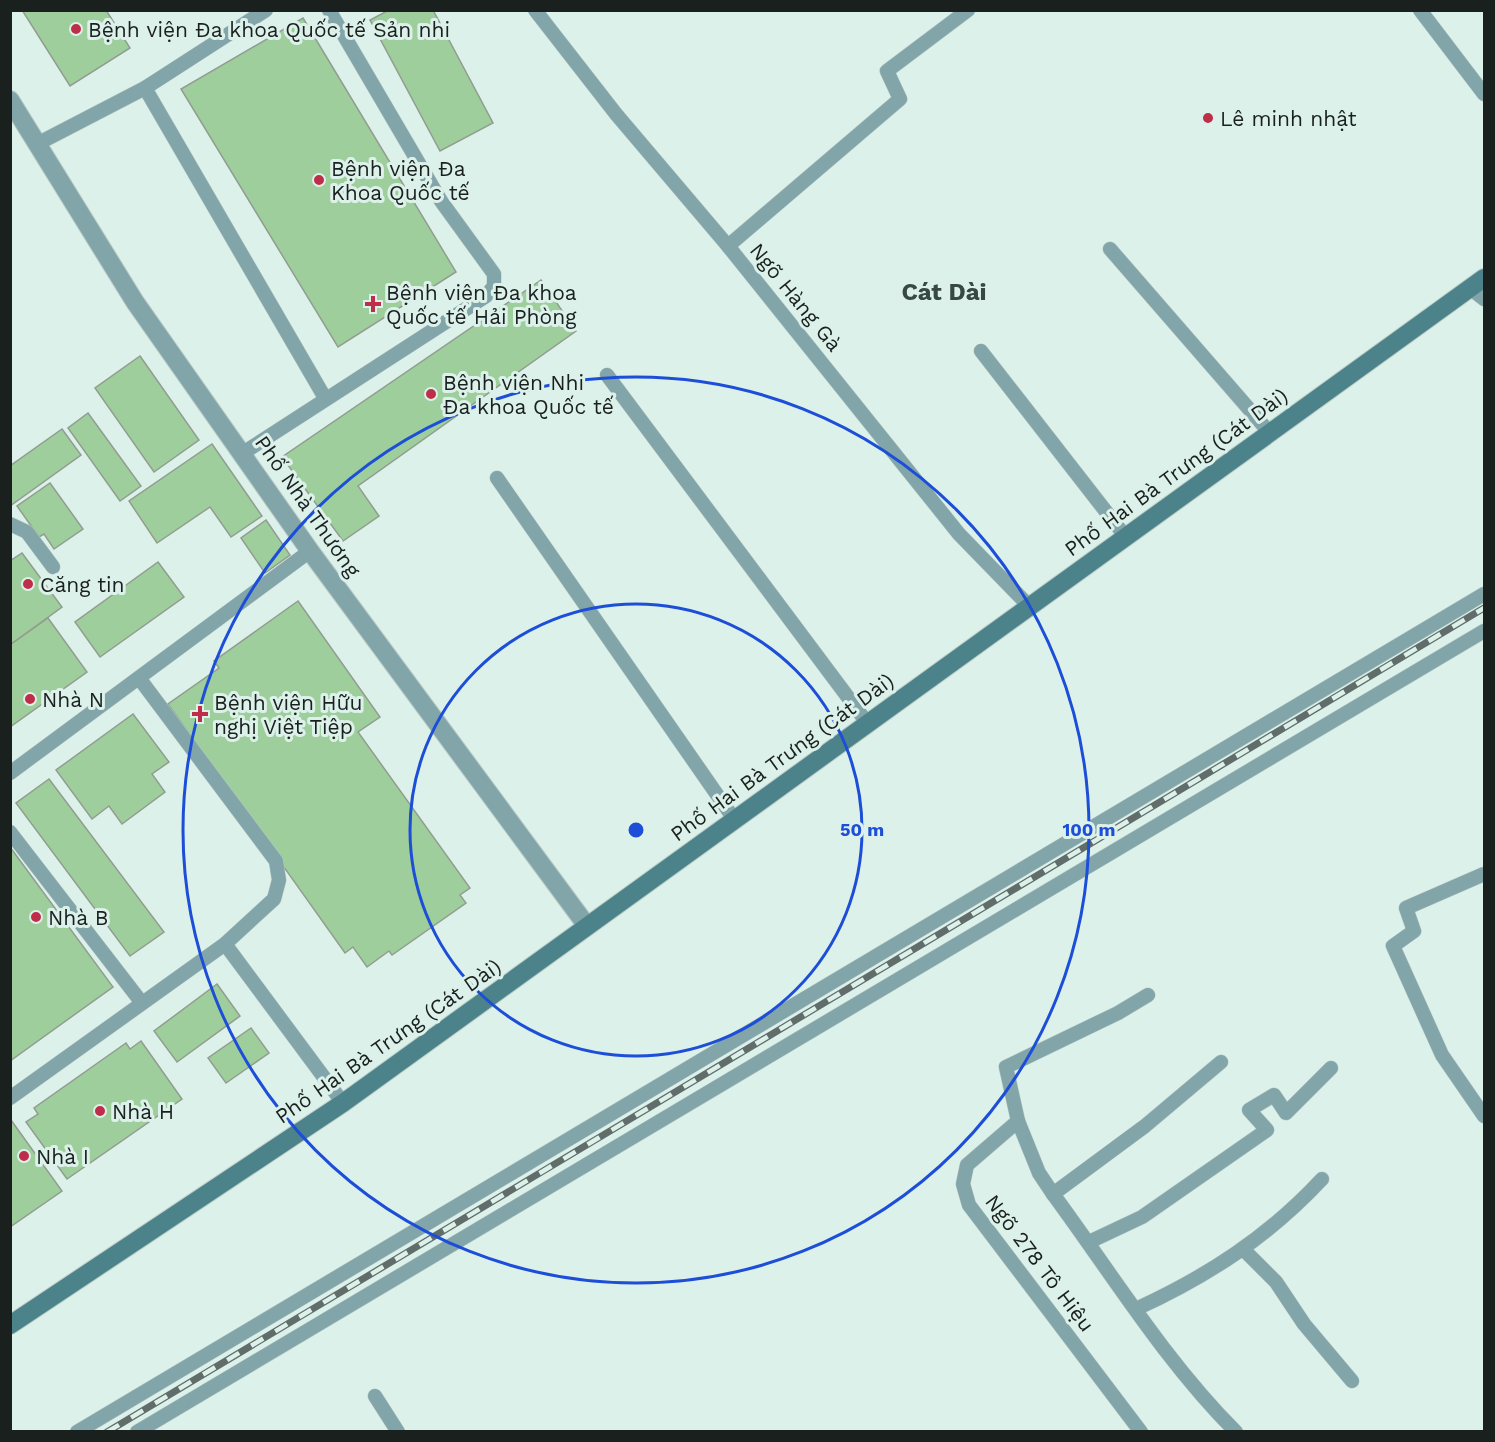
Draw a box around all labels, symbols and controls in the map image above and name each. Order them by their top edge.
place label: Bệnh viện Đa khoa Quốc tế Sản nhi [88,17,450,42]
marker: Bệnh viện Đa khoa Quốc tế Sản nhi [69,22,83,36]
place label: Lê minh nhật [1220,106,1357,131]
marker: Lê minh nhật [1201,111,1215,125]
place label: Bệnh viện Đa Khoa Quốc tế [331,156,470,205]
marker: Bệnh viện Đa Khoa Quốc tế [312,173,326,187]
street label: Ngõ Hàng Gà [745,238,847,356]
district label: Cát Dài [901,278,987,306]
place label: Bệnh viện Đa khoa Quốc tế Hải Phòng [386,280,577,329]
marker: Bệnh viện Đa khoa Quốc tế Hải Phòng [364,295,382,313]
place label: Bệnh viện Nhi Đa khoa Quốc tế [443,370,614,419]
street label: Phố Hai Bà Trưng (Cát Dài) [1060,383,1292,561]
marker: Bệnh viện Nhi Đa khoa Quốc tế [424,387,438,401]
street label: Phố Nhà Thương [250,430,367,582]
place label: Căng tin [40,572,125,597]
marker: Căng tin [21,577,35,591]
street label: Phố Hai Bà Trưng (Cát Dài) [666,668,898,846]
place label: Nhà N [42,687,104,712]
place label: Bệnh viện Hữu nghị Việt Tiệp [214,690,362,739]
marker: Nhà N [23,692,37,706]
marker: Bệnh viện Hữu nghị Việt Tiệp [191,705,209,723]
text: 50 m [840,819,884,840]
text: 100 m [1062,819,1116,840]
centre of rings [626,820,646,840]
place label: Nhà B [48,905,109,930]
marker: Nhà B [29,910,43,924]
street label: Phố Hai Bà Trưng (Cát Dài) [270,953,506,1129]
place label: Nhà H [112,1099,174,1124]
marker: Nhà H [93,1104,107,1118]
place label: Nhà I [36,1144,89,1169]
marker: Nhà I [17,1149,31,1163]
street label: Ngõ 278 Tô Hiệu [980,1190,1100,1336]

